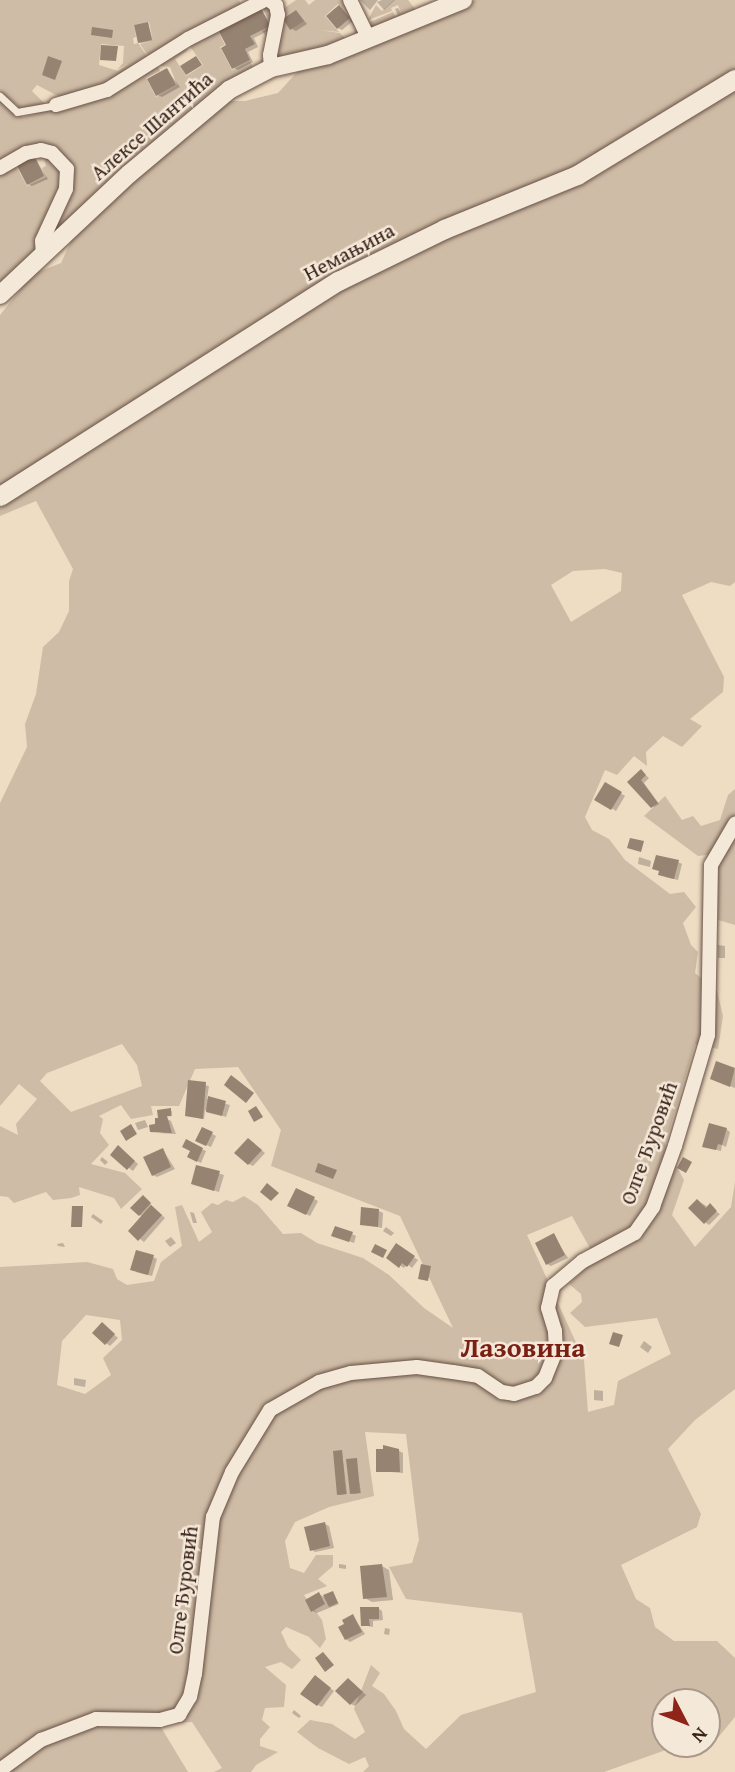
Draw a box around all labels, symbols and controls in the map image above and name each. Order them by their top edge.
street label: Алексе Шантића [86,66,218,186]
street label: Немањина [299,218,399,286]
street label: Олге Ђуровић [615,1078,683,1208]
district label: Лазовина [460,1330,586,1364]
street label: Олге Ђуровић [163,1524,203,1656]
north arrow [651,1688,721,1758]
text: N [685,1722,715,1750]

